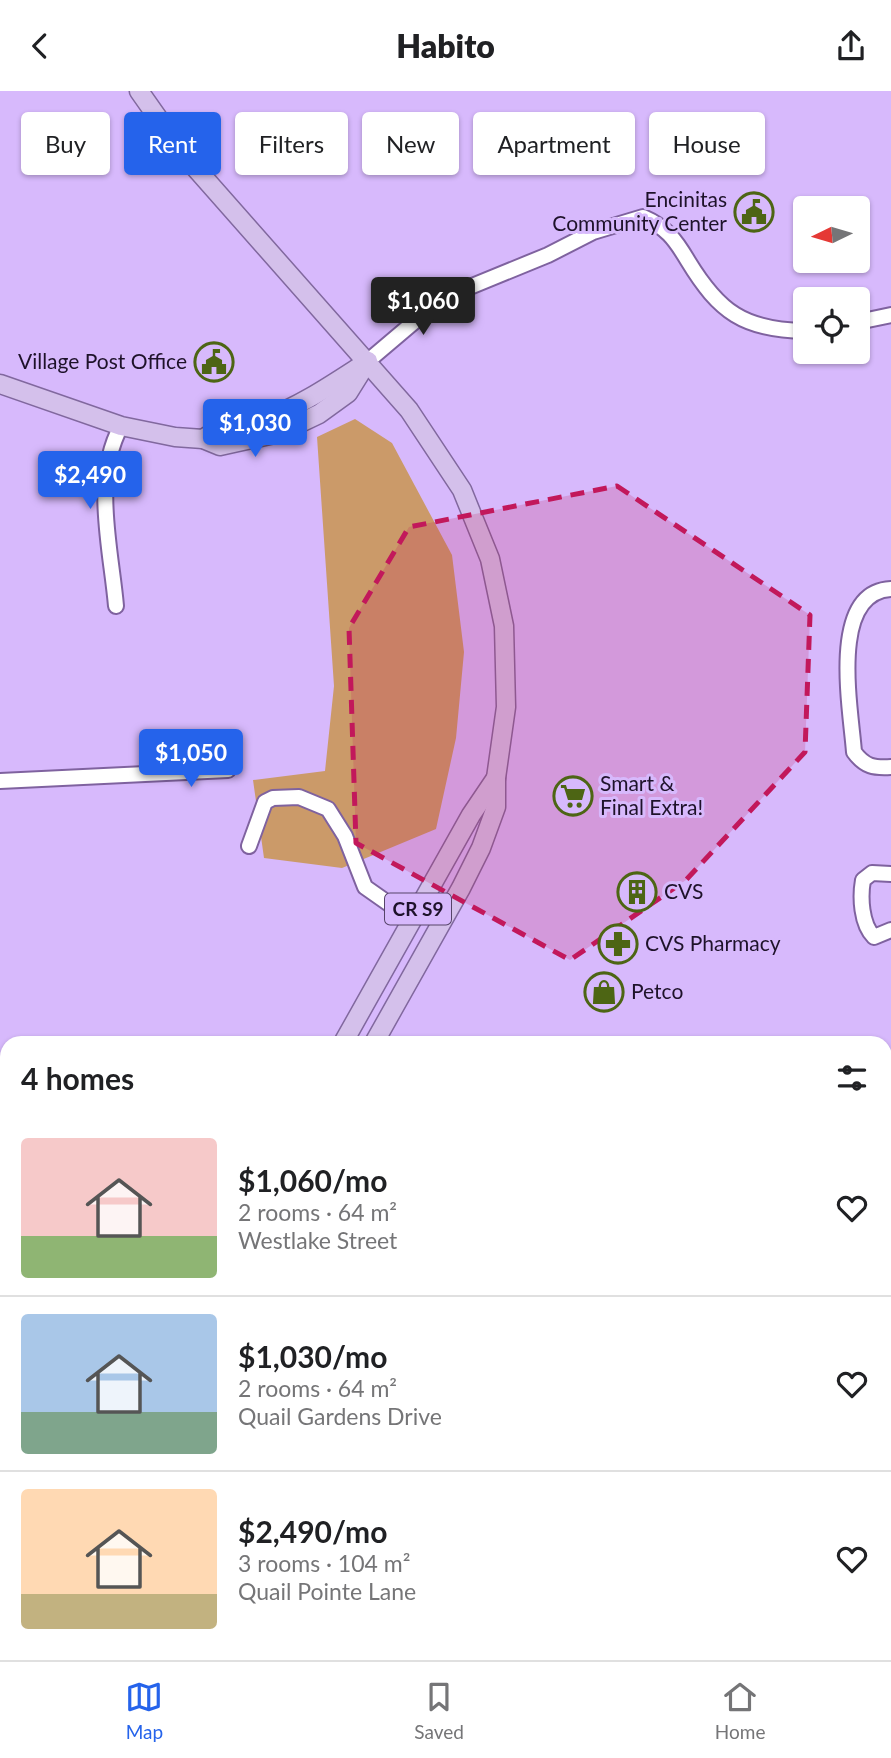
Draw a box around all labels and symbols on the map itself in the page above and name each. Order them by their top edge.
place label: Encinitas Community Center [552,186,727,235]
public building icon: Encinitas Community Center [733,191,775,233]
north arrow [793,196,870,273]
pin: $1,060 [366,278,480,337]
public building icon: Village Post Office [193,341,235,383]
place label: Village Post Office [18,348,187,373]
pin: $1,030 [198,399,312,459]
pin: $2,490 [33,451,147,511]
pin: $1,050 [134,729,248,789]
place label: Smart & Final Extra! [600,770,703,819]
supermarket icon: Smart & Final Extra! [552,775,594,817]
building icon: CVS [616,871,658,913]
place label: CVS [664,878,703,903]
road number: CR S9 [385,894,451,925]
pharmacy icon: CVS Pharmacy [597,923,639,965]
place label: CVS Pharmacy [645,930,781,955]
shop icon: Petco [583,971,625,1013]
place label: Petco [631,978,683,1003]

